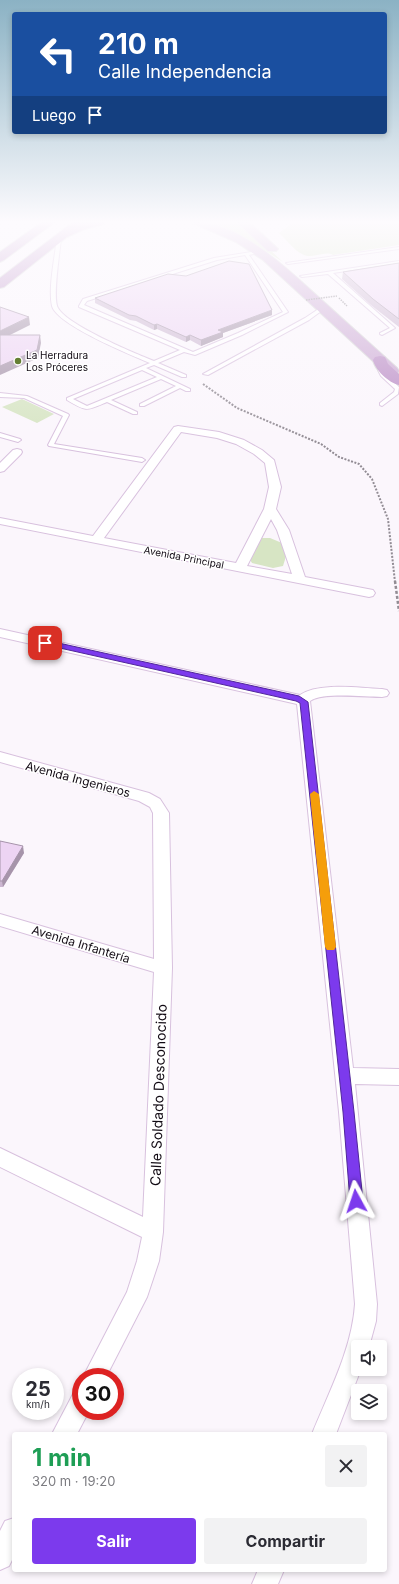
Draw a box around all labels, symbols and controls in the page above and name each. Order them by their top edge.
text: 210 m [98,27,179,61]
icon: left [32,28,84,80]
text: Calle Independencia [98,61,272,82]
icon: arrive [84,104,106,126]
text: Luego [32,106,76,125]
place label: La Herradura Los Próceres [26,349,88,373]
marker: La Herradura Los Próceres [13,356,23,366]
street label: Avenida Principal [143,543,225,571]
pin [28,626,62,660]
icon: arrive [34,632,56,654]
street label: Avenida Ingenieros [24,758,132,800]
street label: Avenida Infantería [30,922,132,966]
street label: Calle Soldado Desconocido [146,1004,170,1186]
position arrow [335,1180,377,1222]
map controls [351,1340,387,1420]
button: sound [351,1340,387,1376]
speed limit sign: 30 [72,1368,124,1420]
text: 25 [25,1377,51,1401]
button: layers [351,1384,387,1420]
text: km/h [26,1398,50,1410]
text: 1 min [32,1443,91,1472]
button: close [325,1445,367,1487]
text: 320 m · 19:20 [32,1473,115,1489]
button: Salir [32,1518,196,1564]
button: Compartir [204,1518,367,1564]

